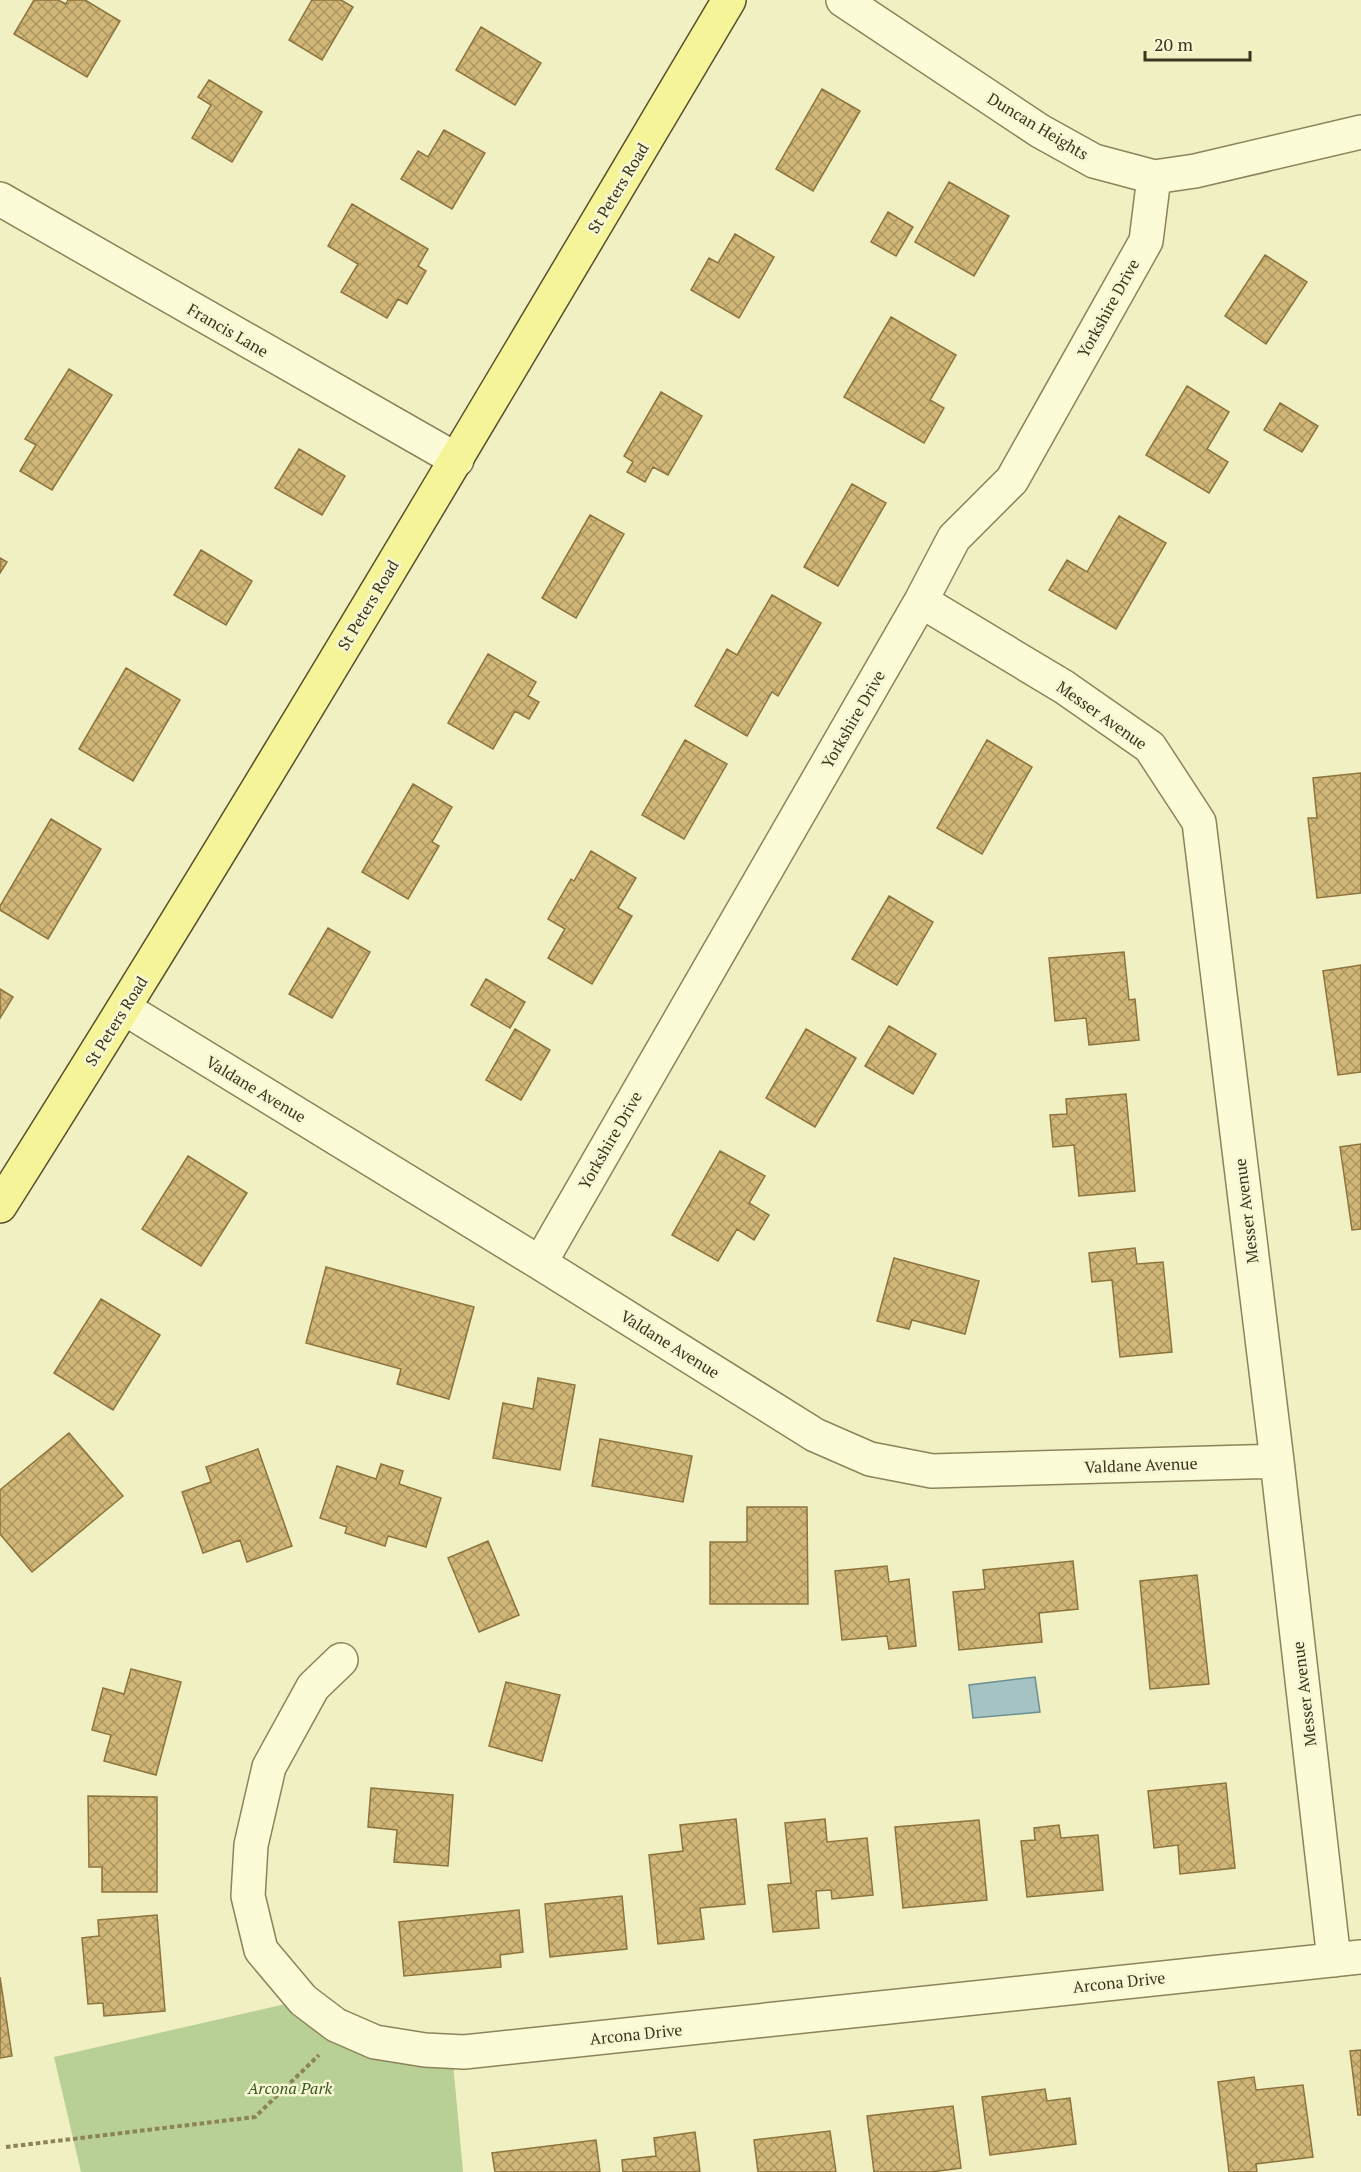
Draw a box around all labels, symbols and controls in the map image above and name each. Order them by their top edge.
scale bar [1145,24,1250,62]
text: 20 m [1154,32,1194,56]
street label: Duncan Heights [983,87,1093,165]
street label: St Peters Road [582,138,654,237]
street label: Yorkshire Drive [1072,255,1144,361]
street label: Francis Lane [184,298,272,362]
street label: St Peters Road [332,555,404,654]
street label: Yorkshire Drive [816,666,890,772]
street label: Messer Avenue [1052,676,1152,754]
street label: St Peters Road [80,972,152,1070]
street label: Valdane Avenue [202,1050,310,1128]
street label: Yorkshire Drive [573,1087,647,1193]
street label: Messer Avenue [1229,1157,1263,1265]
street label: Valdane Avenue [616,1305,724,1383]
street label: Valdane Avenue [1084,1452,1198,1478]
street label: Messer Avenue [1287,1640,1321,1748]
street label: Arcona Drive [1072,1966,1166,1998]
street label: Arcona Drive [589,2018,683,2050]
park label: Arcona Park [247,2077,333,2099]

